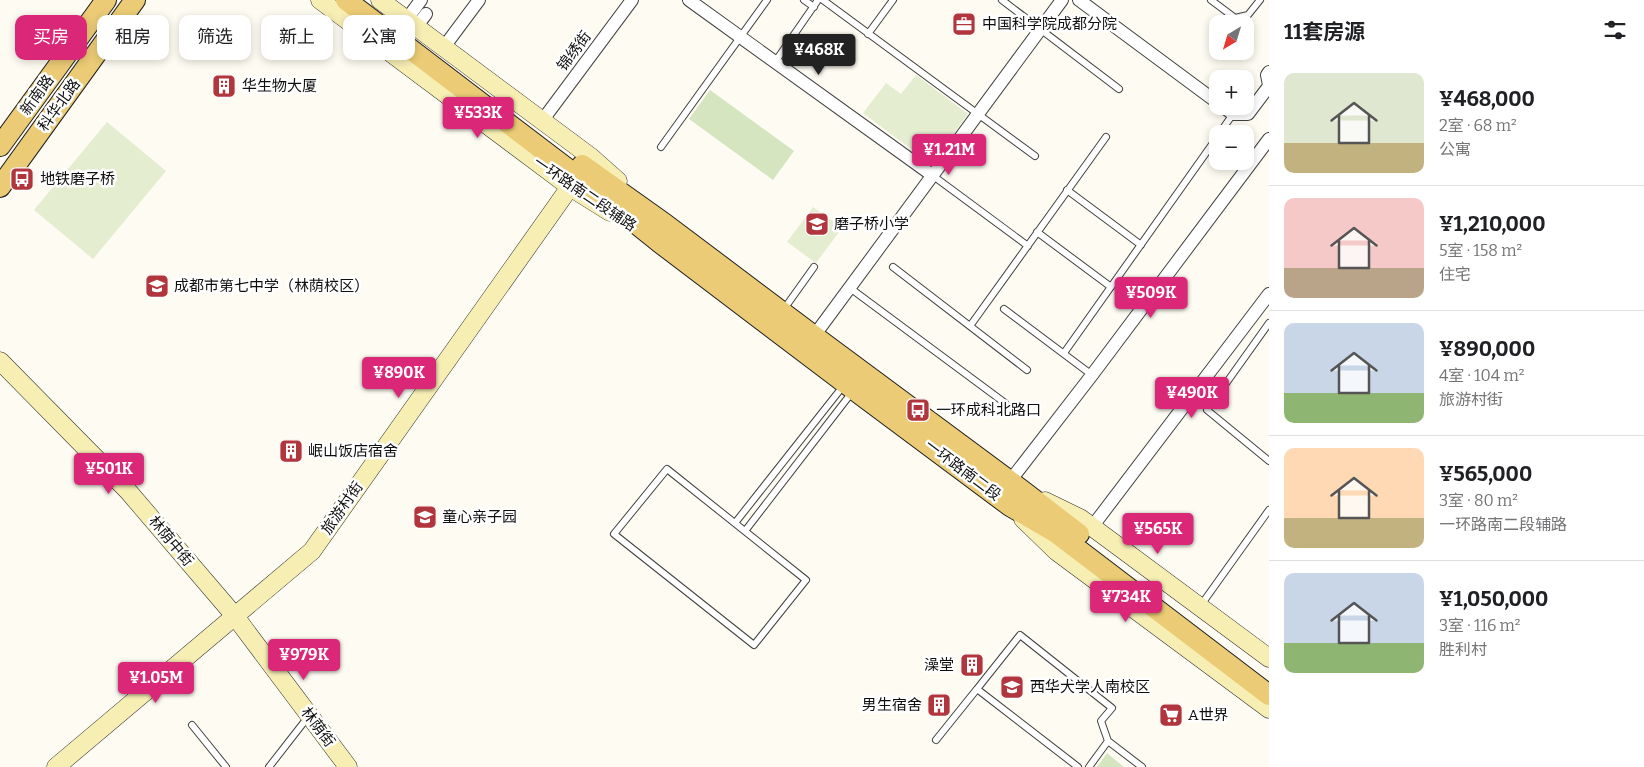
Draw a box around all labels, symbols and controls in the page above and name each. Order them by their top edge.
office icon: 中国科学院成都分院 [951,11,977,37]
chip: 买房 [15,15,87,60]
chip: 租房 [97,15,169,60]
chip: 筛选 [179,15,251,60]
chip: 新上 [261,15,333,60]
chip: 公寓 [343,15,415,60]
place label: 中国科学院成都分院 [982,15,1117,33]
north arrow [1209,15,1254,60]
map controls [1209,15,1254,170]
icon: filters [1601,16,1629,44]
text: 11套房源 [1284,19,1365,45]
street label: 锦绣街 [553,28,595,74]
pin: ¥468K [784,34,854,76]
text: ¥468K [793,40,845,59]
button: + [1209,70,1254,115]
street label: 新南路 [16,72,58,118]
building icon: 华生物大厦 [211,73,237,99]
street label: 科华北路 [34,75,84,135]
place label: 华生物大厦 [242,77,317,95]
text: ¥468,000 [1439,86,1535,112]
icon: home [1324,93,1384,153]
pin: ¥533K [443,96,513,139]
text: ¥533K [454,103,502,122]
text: 2室 · 68 m² [1439,116,1517,135]
button: − [1209,125,1254,170]
pin: ¥1.21M [908,134,990,176]
text: ¥1.21M [923,140,975,159]
text: 公寓 [1439,140,1471,159]
street label: 一环路南二段辅路 [530,153,640,235]
bus stop icon: 地铁磨子桥 [9,166,35,192]
place label: 地铁磨子桥 [40,170,115,188]
school or university icon: 磨子桥小学 [804,211,830,237]
text: ¥1,210,000 [1439,211,1545,237]
place label: 磨子桥小学 [834,215,909,233]
icon: home [1324,218,1384,278]
text: 5室 · 158 m² [1439,241,1522,260]
text: 住宅 [1439,265,1471,284]
school or university icon: 成都市第七中学（林荫校区） [144,273,170,299]
pin: ¥509K [1116,276,1186,319]
place label: 成都市第七中学（林荫校区） [174,277,369,295]
text: ¥509K [1126,283,1176,302]
text: ¥890,000 [1439,336,1535,362]
icon: home [1324,343,1384,403]
pin: ¥890K [364,356,434,399]
text: ¥890K [373,363,425,382]
text: 4室 · 104 m² [1439,366,1524,385]
pin: ¥490K [1157,376,1227,419]
text: ¥490K [1166,383,1218,402]
text: 旅游村街 [1439,390,1503,409]
bus stop icon: 一环成科北路口 [905,397,931,423]
place label: 一环成科北路口 [936,401,1041,419]
street label: 一环路南二段 [922,436,1004,504]
building icon: 岷山饭店宿舍 [278,438,304,464]
place label: 岷山饭店宿舍 [308,442,398,460]
pin: ¥501K [74,452,144,495]
text: ¥501K [85,459,133,478]
text: ¥565,000 [1439,461,1532,487]
icon: home [1324,468,1384,528]
street label: 旅游村街 [317,478,367,538]
text: 3室 · 80 m² [1439,491,1518,510]
school or university icon: 童心亲子园 [412,504,438,530]
place label: 童心亲子园 [442,508,517,526]
street label: 林荫中街 [145,512,197,570]
pin: ¥565K [1123,512,1193,555]
text: 一环路南二段辅路 [1439,515,1567,534]
text: ¥565K [1133,519,1183,538]
pin: ¥734K [1091,580,1161,623]
text: ¥1,050,000 [1439,586,1548,612]
text: ¥734K [1101,587,1151,606]
icon: home [1324,593,1384,653]
text: 3室 · 116 m² [1439,616,1520,635]
pin: ¥979K [269,638,339,681]
text: 胜利村 [1439,640,1487,659]
text: ¥979K [279,645,329,664]
building icon: 澡堂 [959,652,985,678]
place label: 澡堂 [924,656,954,674]
pin: ¥1.05M [115,662,197,704]
text: ¥1.05M [129,668,183,687]
school or university icon: 西华大学人南校区 [999,674,1025,700]
place label: 西华大学人南校区 [1030,678,1150,696]
building icon: 男生宿舍 [926,692,952,718]
place label: 男生宿舍 [862,696,922,714]
supermarket icon: A世界 [1158,702,1184,728]
street label: 林荫街 [297,704,339,750]
place label: A世界 [1188,706,1229,724]

